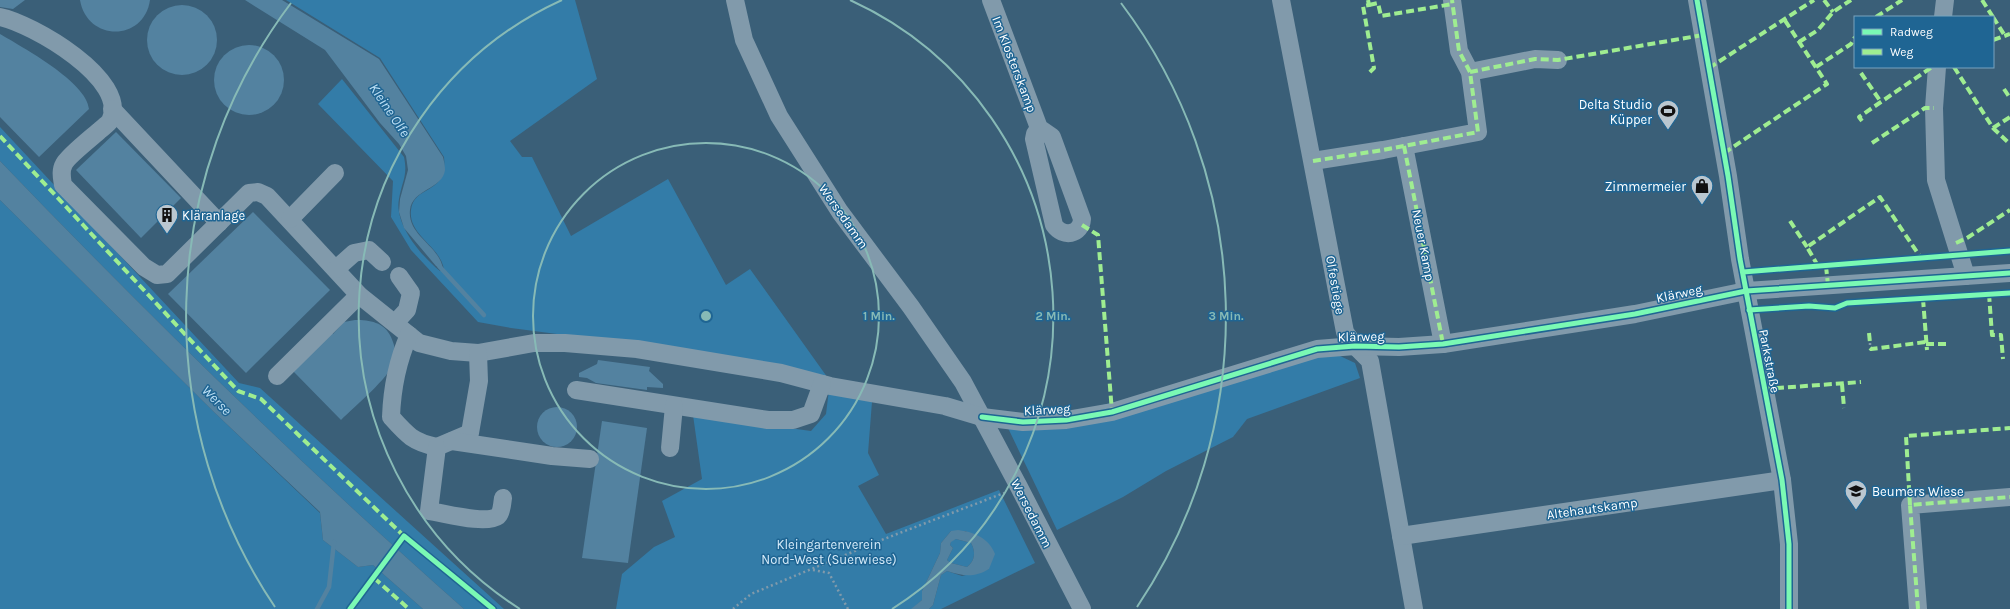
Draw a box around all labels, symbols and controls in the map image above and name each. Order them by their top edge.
street label: Im Klosterskamp [989,14,1040,114]
legend [1854,16,1994,68]
text: Radweg [1890,25,1933,39]
text: Weg [1890,45,1914,59]
water label: Kleine Olfe [365,80,414,141]
place label: Delta Studio Küpper [1579,97,1652,127]
sports icon: Delta Studio Küpper [1655,98,1681,131]
shop icon: Zimmermeier [1689,173,1715,206]
place label: Zimmermeier [1605,179,1686,194]
street label: Wersedamm [816,181,871,251]
building icon: Kläranlage [154,202,180,235]
place label: Kläranlage [182,208,246,223]
street label: Neuer Kamp [1409,208,1438,282]
street label: Olfestiege [1323,255,1348,316]
street label: Klärweg [1655,281,1704,306]
centre of rings [699,309,713,323]
text: 1 Min. [863,309,895,323]
text: 2 Min. [1036,309,1071,323]
text: 3 Min. [1209,309,1244,323]
street label: Parkstraße [1756,328,1783,395]
street label: Klärweg [1337,329,1385,344]
water label: Werse [198,382,235,419]
street label: Klärweg [1023,401,1071,418]
street label: Wersedamm [1008,476,1055,550]
school or university icon: Beumers Wiese [1843,478,1869,511]
place label: Beumers Wiese [1872,484,1964,499]
street label: Altehautskamp [1546,495,1638,522]
park label: Kleingartenverein Nord-West (Suerwiese) [761,537,897,567]

